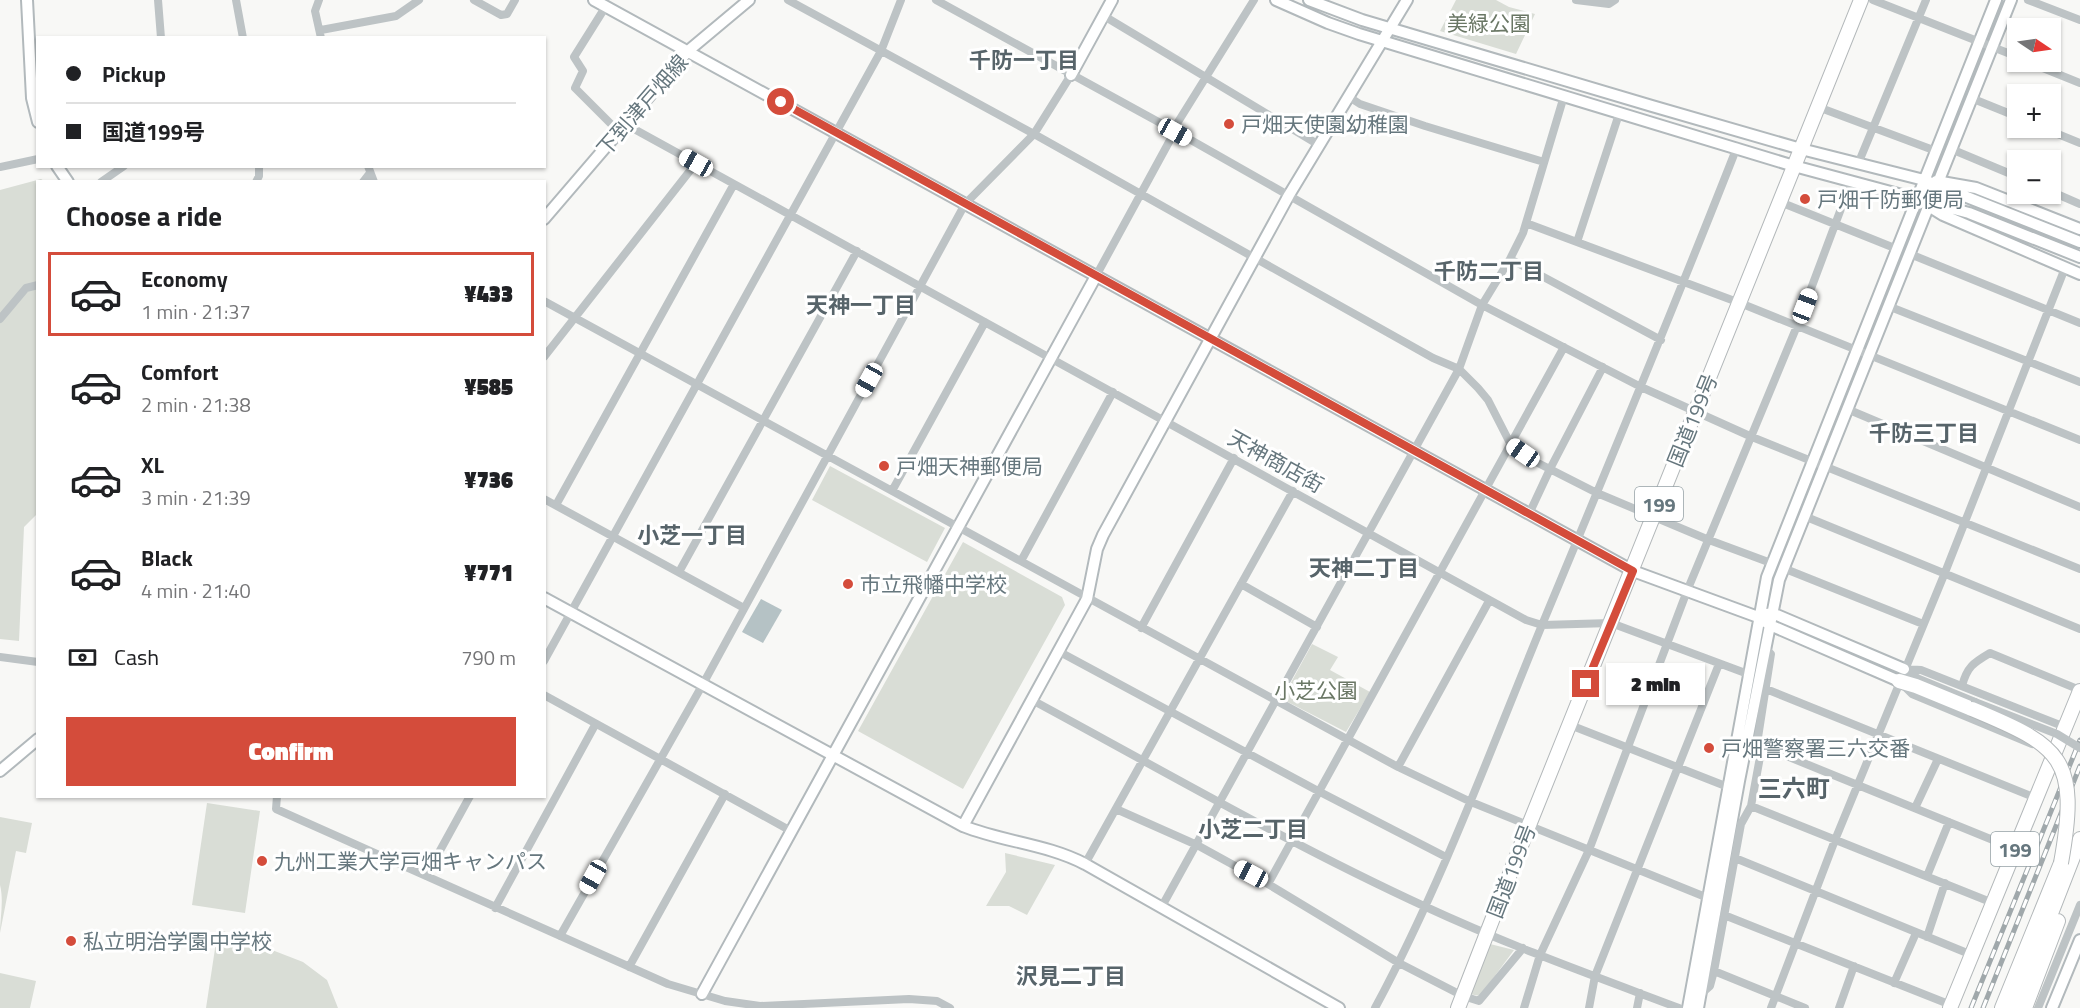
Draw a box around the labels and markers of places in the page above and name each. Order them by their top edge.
place label: 戸畑天使園幼稚園 [1241,108,1409,140]
marker: 戸畑天使園幼稚園 [1222,117,1236,131]
place label: 戸畑千防郵便局 [1817,183,1964,215]
marker: 戸畑千防郵便局 [1798,192,1812,206]
place label: 戸畑天神郵便局 [896,450,1043,482]
marker: 戸畑天神郵便局 [877,459,891,473]
place label: 市立飛幡中学校 [860,568,1007,600]
marker: 市立飛幡中学校 [841,577,855,591]
place label: 戸畑警察署三六交番 [1721,732,1910,764]
marker: 戸畑警察署三六交番 [1702,741,1716,755]
place label: 九州工業大学戸畑キャンパス [274,845,547,877]
marker: 九州工業大学戸畑キャンパス [255,854,269,868]
place label: 私立明治学園中学校 [83,925,272,957]
marker: 私立明治学園中学校 [64,934,78,948]

